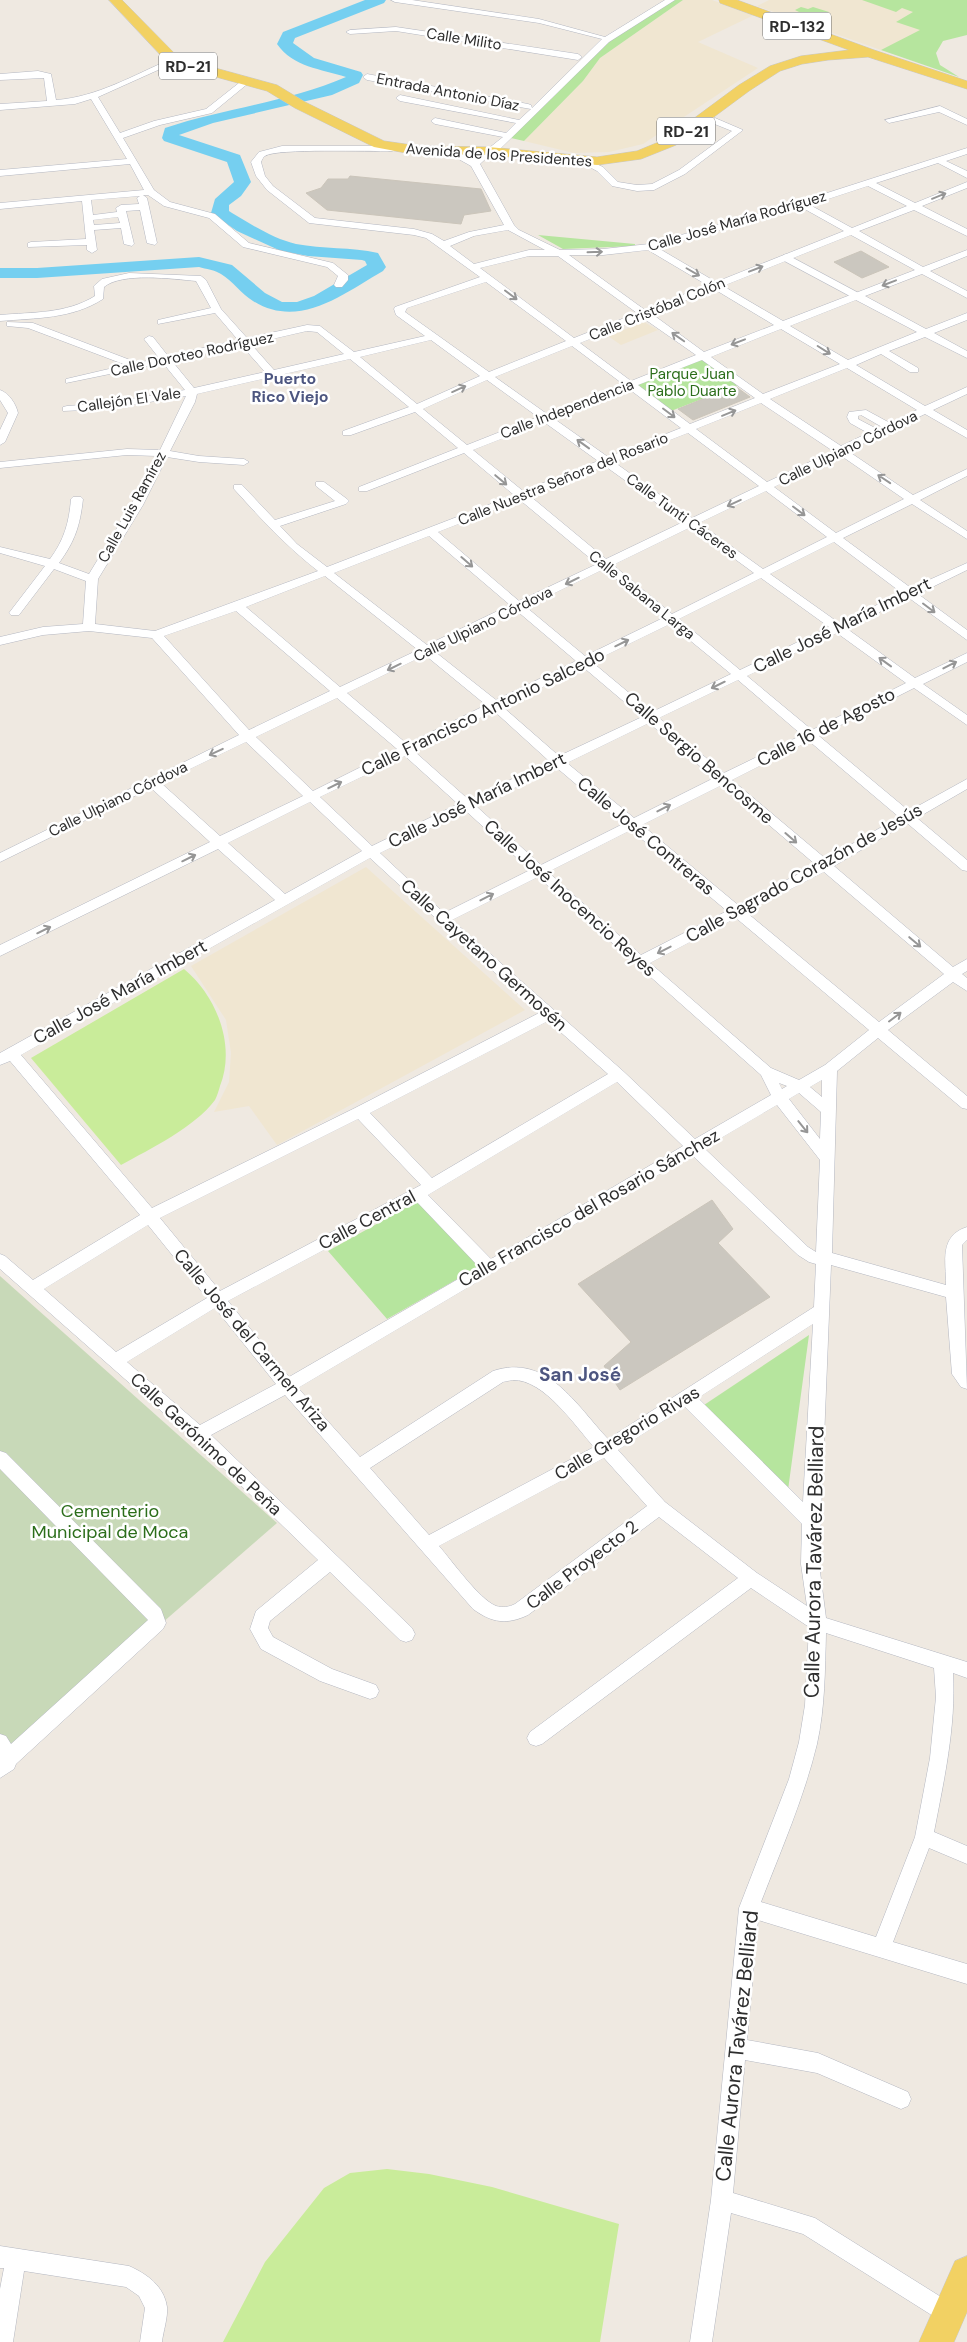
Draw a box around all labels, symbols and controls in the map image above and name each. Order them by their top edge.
road number: RD-132 [763,12,831,40]
street label: Calle Milito [425,23,503,55]
road number: RD-21 [159,52,217,80]
street label: Entrada Antonio Díaz [375,68,521,116]
road number: RD-21 [657,118,715,144]
street label: Avenida de los Presidentes [405,139,593,171]
street label: Calle José María Rodríguez [646,186,829,256]
one-way arrow [931,190,946,200]
one-way arrow [587,248,603,257]
one-way arrow [748,264,763,273]
one-way arrow [685,267,699,277]
street label: Calle Cristóbal Colón [586,273,728,345]
one-way arrow [882,279,897,288]
one-way arrow [504,290,518,300]
street label: Calle Doroteo Rodríguez [109,327,276,381]
one-way arrow [671,332,685,342]
one-way arrow [730,338,746,347]
one-way arrow [817,345,831,356]
park label: Parque Juan Pablo Duarte [648,364,736,401]
district label: Puerto Rico Viejo [251,368,329,407]
street label: Calle Independencia [497,374,637,444]
street label: Callejón El Vale [76,383,182,417]
one-way arrow [451,384,466,394]
street label: Calle Ulpiano Córdova [775,406,921,490]
one-way arrow [721,407,736,416]
one-way arrow [662,408,675,419]
street label: Calle Nuestra Señora del Rosario [455,428,671,530]
one-way arrow [576,439,590,449]
street label: Calle Luis Ramírez [93,448,171,566]
street label: Calle Tunti Cáceres [622,469,742,563]
one-way arrow [877,473,891,483]
one-way arrow [495,474,508,486]
one-way arrow [727,499,742,508]
one-way arrow [792,505,805,516]
street label: Calle Sabana Larga [585,546,699,644]
one-way arrow [461,557,474,568]
street label: Calle José María Imbert [749,571,935,679]
one-way arrow [565,577,580,586]
street label: Calle Ulpiano Córdova [410,582,556,666]
one-way arrow [922,603,936,613]
one-way arrow [614,638,629,648]
street label: Calle Francisco Antonio Salcedo [357,642,609,782]
one-way arrow [878,657,892,667]
one-way arrow [942,660,957,669]
one-way arrow [387,663,402,672]
one-way arrow [711,681,726,690]
street label: Calle 16 de Agosto [753,682,899,772]
street label: Calle Sergio Bencosme [619,686,779,830]
street label: Calle José María Imbert [384,746,570,854]
one-way arrow [209,748,224,758]
street label: Calle Ulpiano Córdova [45,757,191,841]
street label: Calle José Contreras [572,771,720,901]
one-way arrow [327,780,342,790]
street label: Calle Sagrado Corazón de Jesús [681,798,927,948]
one-way arrow [656,803,671,813]
street label: Calle José Inocencio Reyes [479,814,661,982]
one-way arrow [784,832,797,843]
one-way arrow [181,852,196,862]
street label: Calle Cayetano Germosén [395,874,573,1036]
one-way arrow [479,892,494,901]
one-way arrow [36,925,51,934]
street label: Calle José María Imbert [29,934,211,1050]
one-way arrow [909,937,922,948]
one-way arrow [656,945,671,955]
one-way arrow [888,1012,902,1022]
one-way arrow [798,1121,809,1134]
street label: Calle Francisco del Rosario Sánchez [454,1123,724,1293]
street label: Calle Central [314,1184,420,1256]
street label: Calle José del Carmen Ariza [168,1244,336,1436]
district label: San José [539,1362,621,1387]
street label: Calle Gerónimo de Peña [125,1367,287,1521]
street label: Calle Gregorio Rivas [550,1380,704,1486]
street label: Calle Aurora Tavárez Belliard [798,1426,830,1698]
park label: Cementerio Municipal de Moca [32,1499,188,1544]
street label: Calle Proyecto 2 [521,1515,643,1615]
street label: Calle Aurora Tavárez Belliard [709,1909,765,2183]

